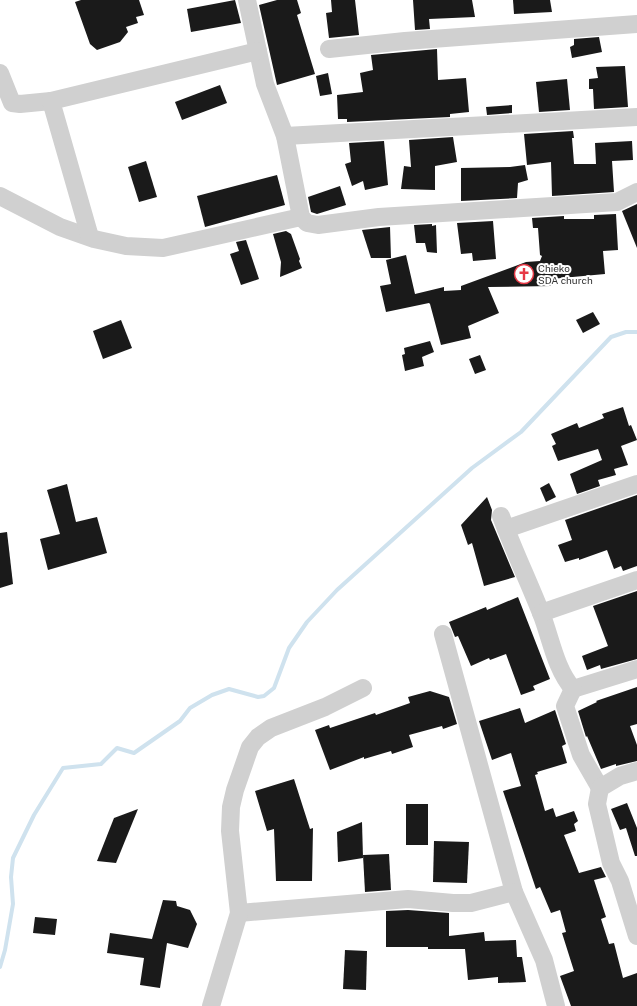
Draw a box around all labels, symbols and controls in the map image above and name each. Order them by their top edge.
place label: Chieko SDA church [538,262,593,286]
church icon: Chieko SDA church [513,263,535,285]

